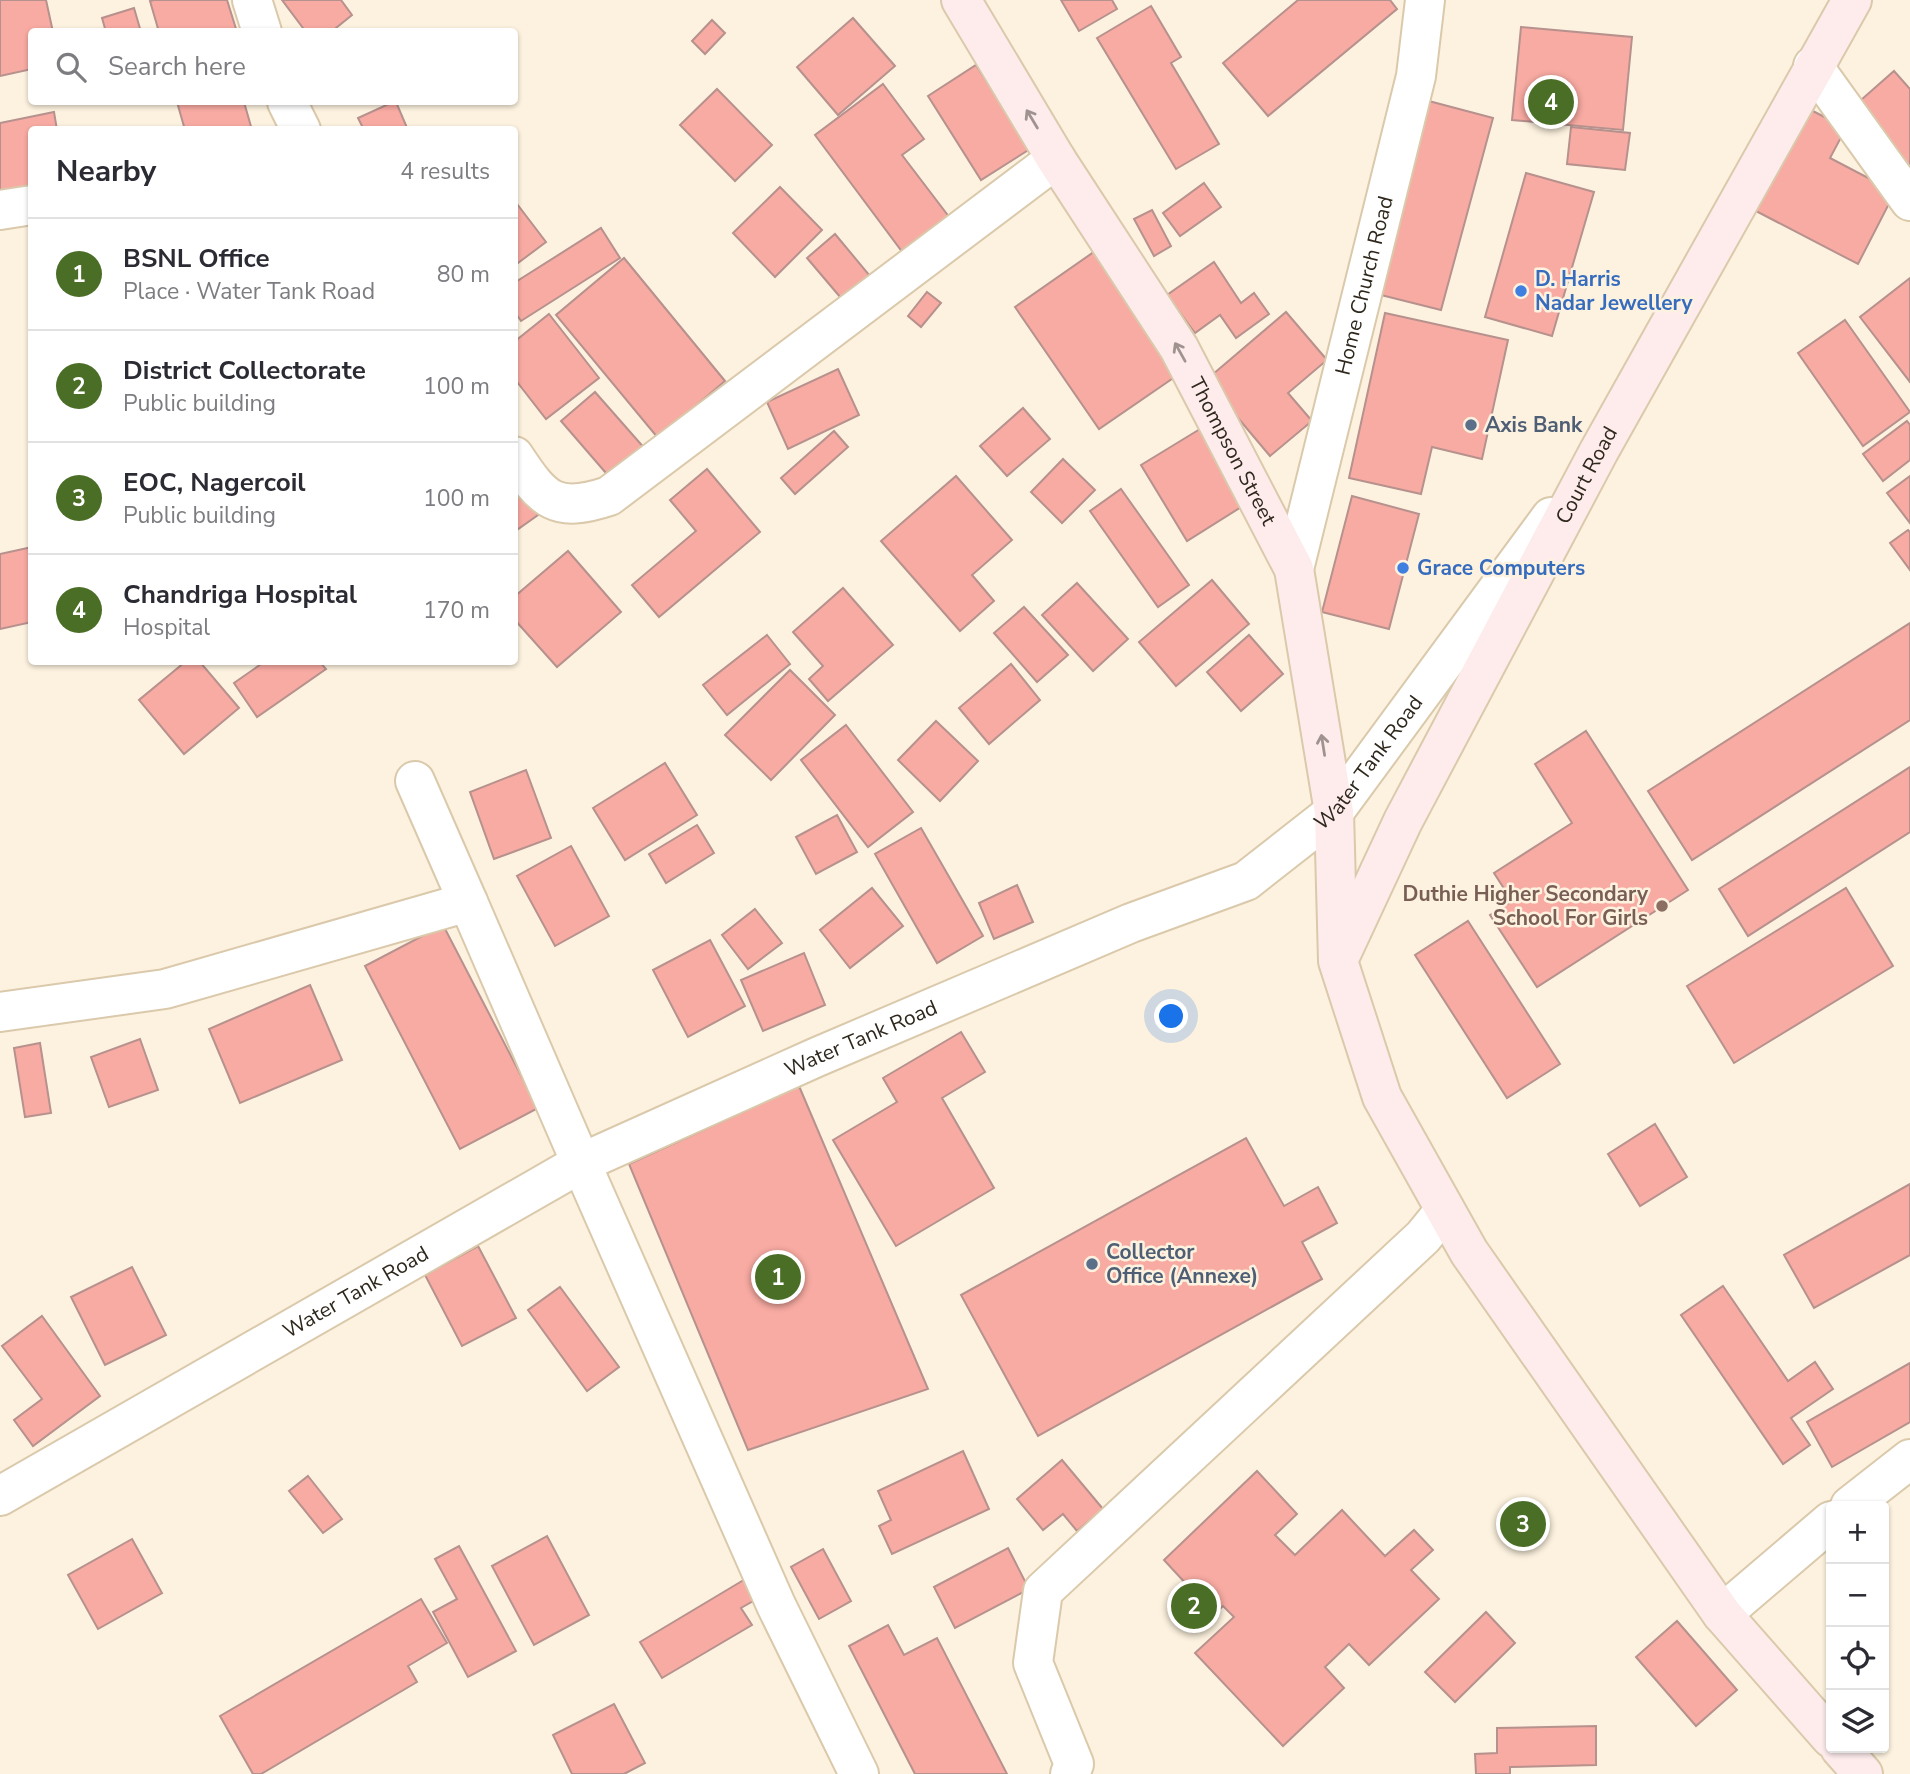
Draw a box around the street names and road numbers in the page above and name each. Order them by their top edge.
street label: Home Church Road [1329,193,1400,378]
street label: Thompson Street [1183,372,1283,530]
street label: Court Road [1549,421,1624,529]
street label: Water Tank Road [1308,690,1429,836]
street label: Water Tank Road [780,993,941,1084]
street label: Water Tank Road [278,1239,434,1345]

